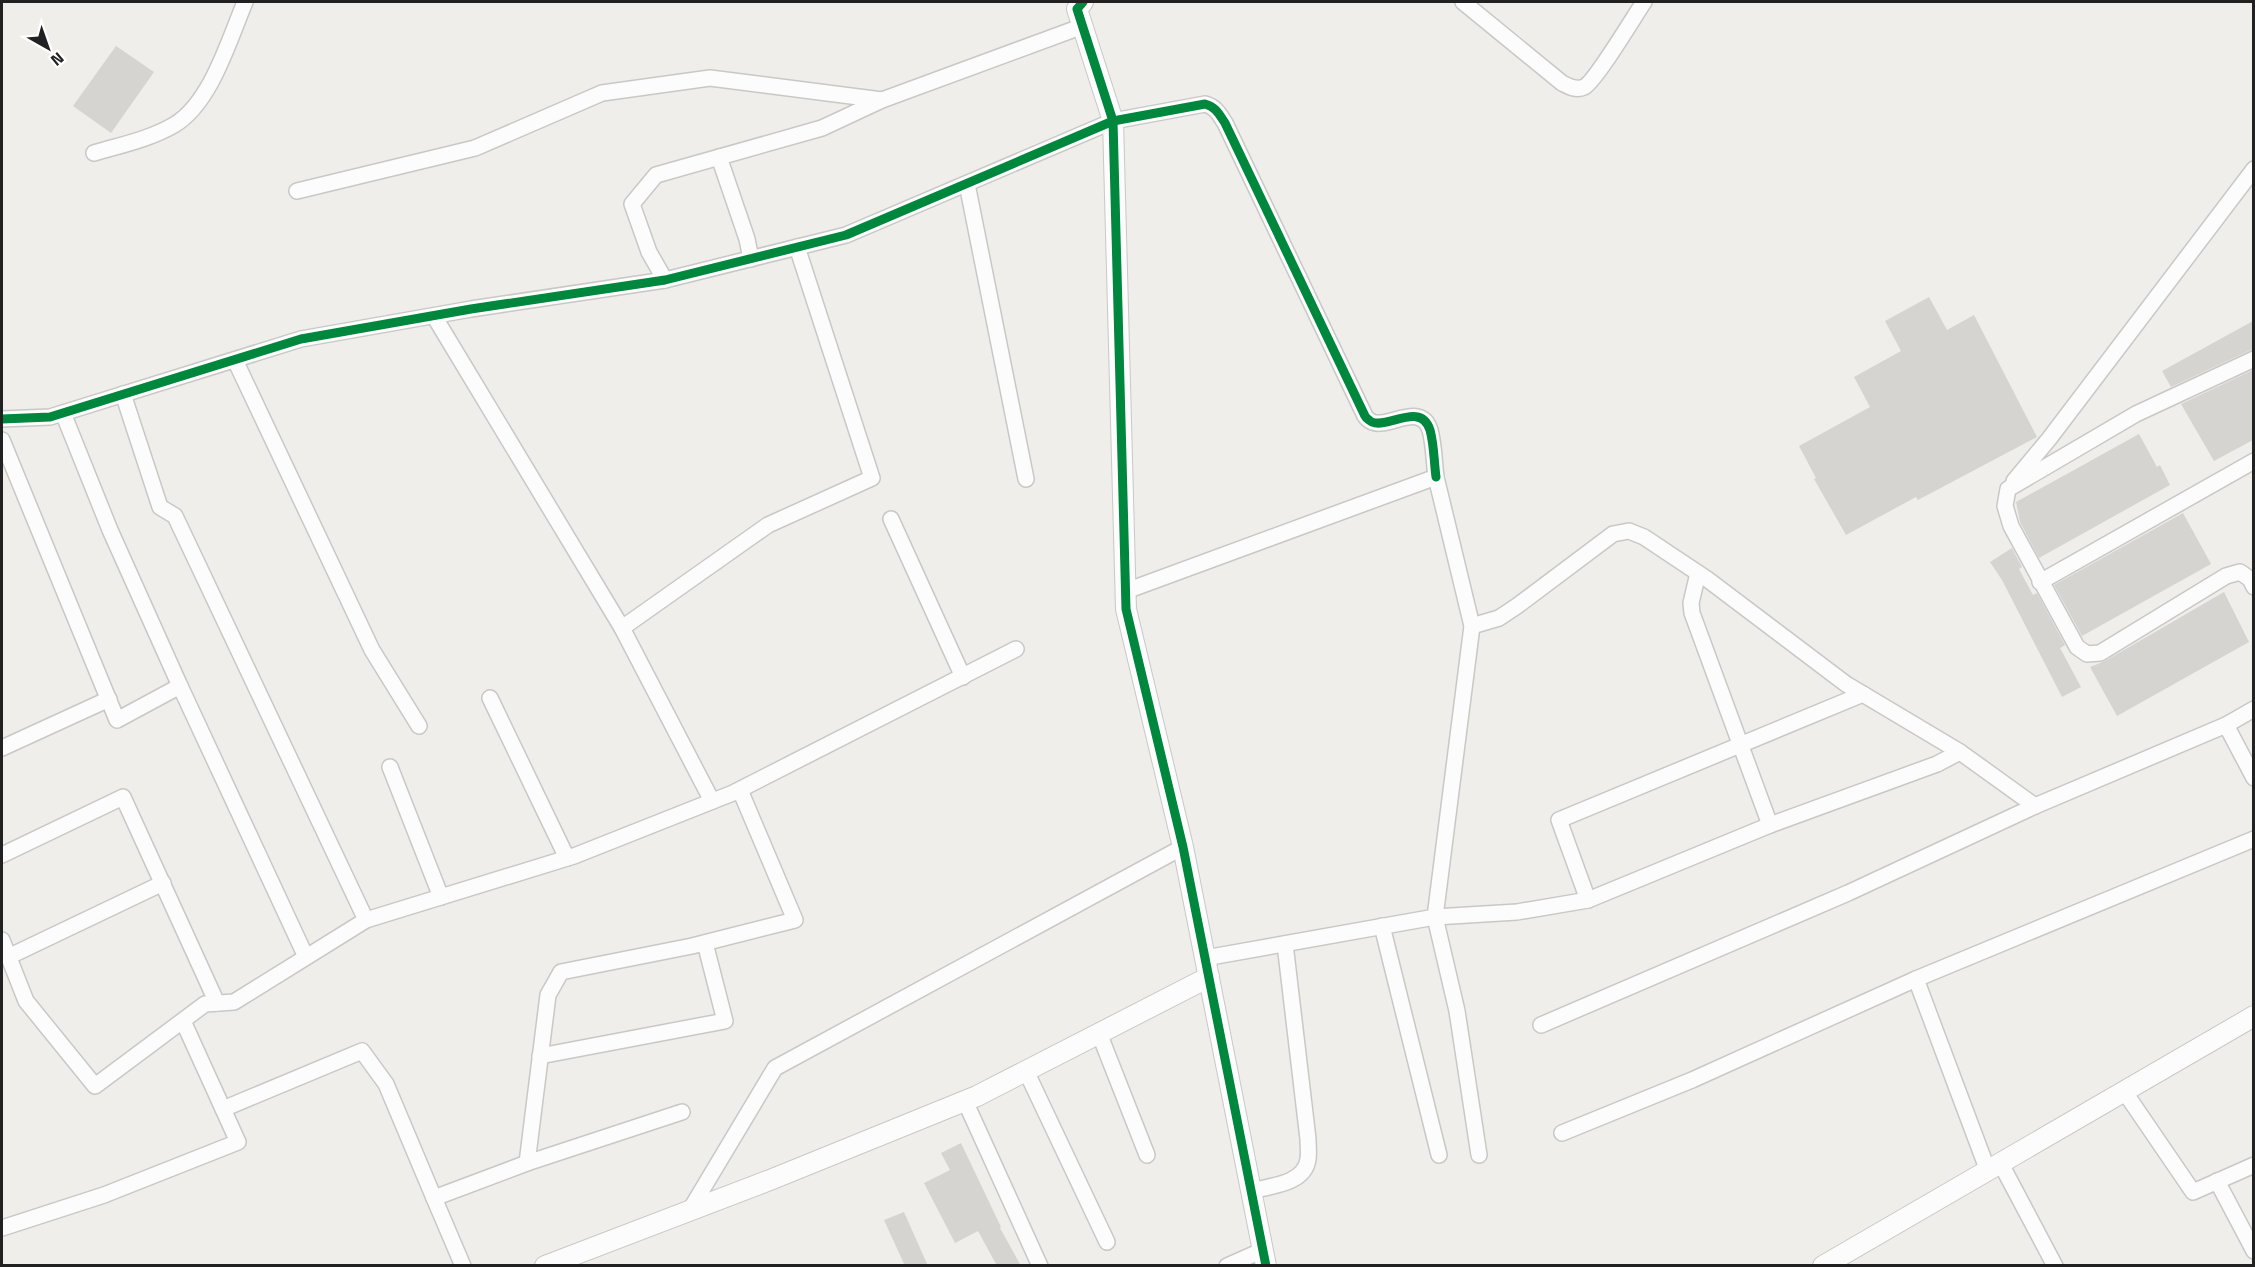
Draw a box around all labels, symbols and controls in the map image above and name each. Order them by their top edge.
north arrow [18,18,78,78]
text: N [46,47,70,72]

